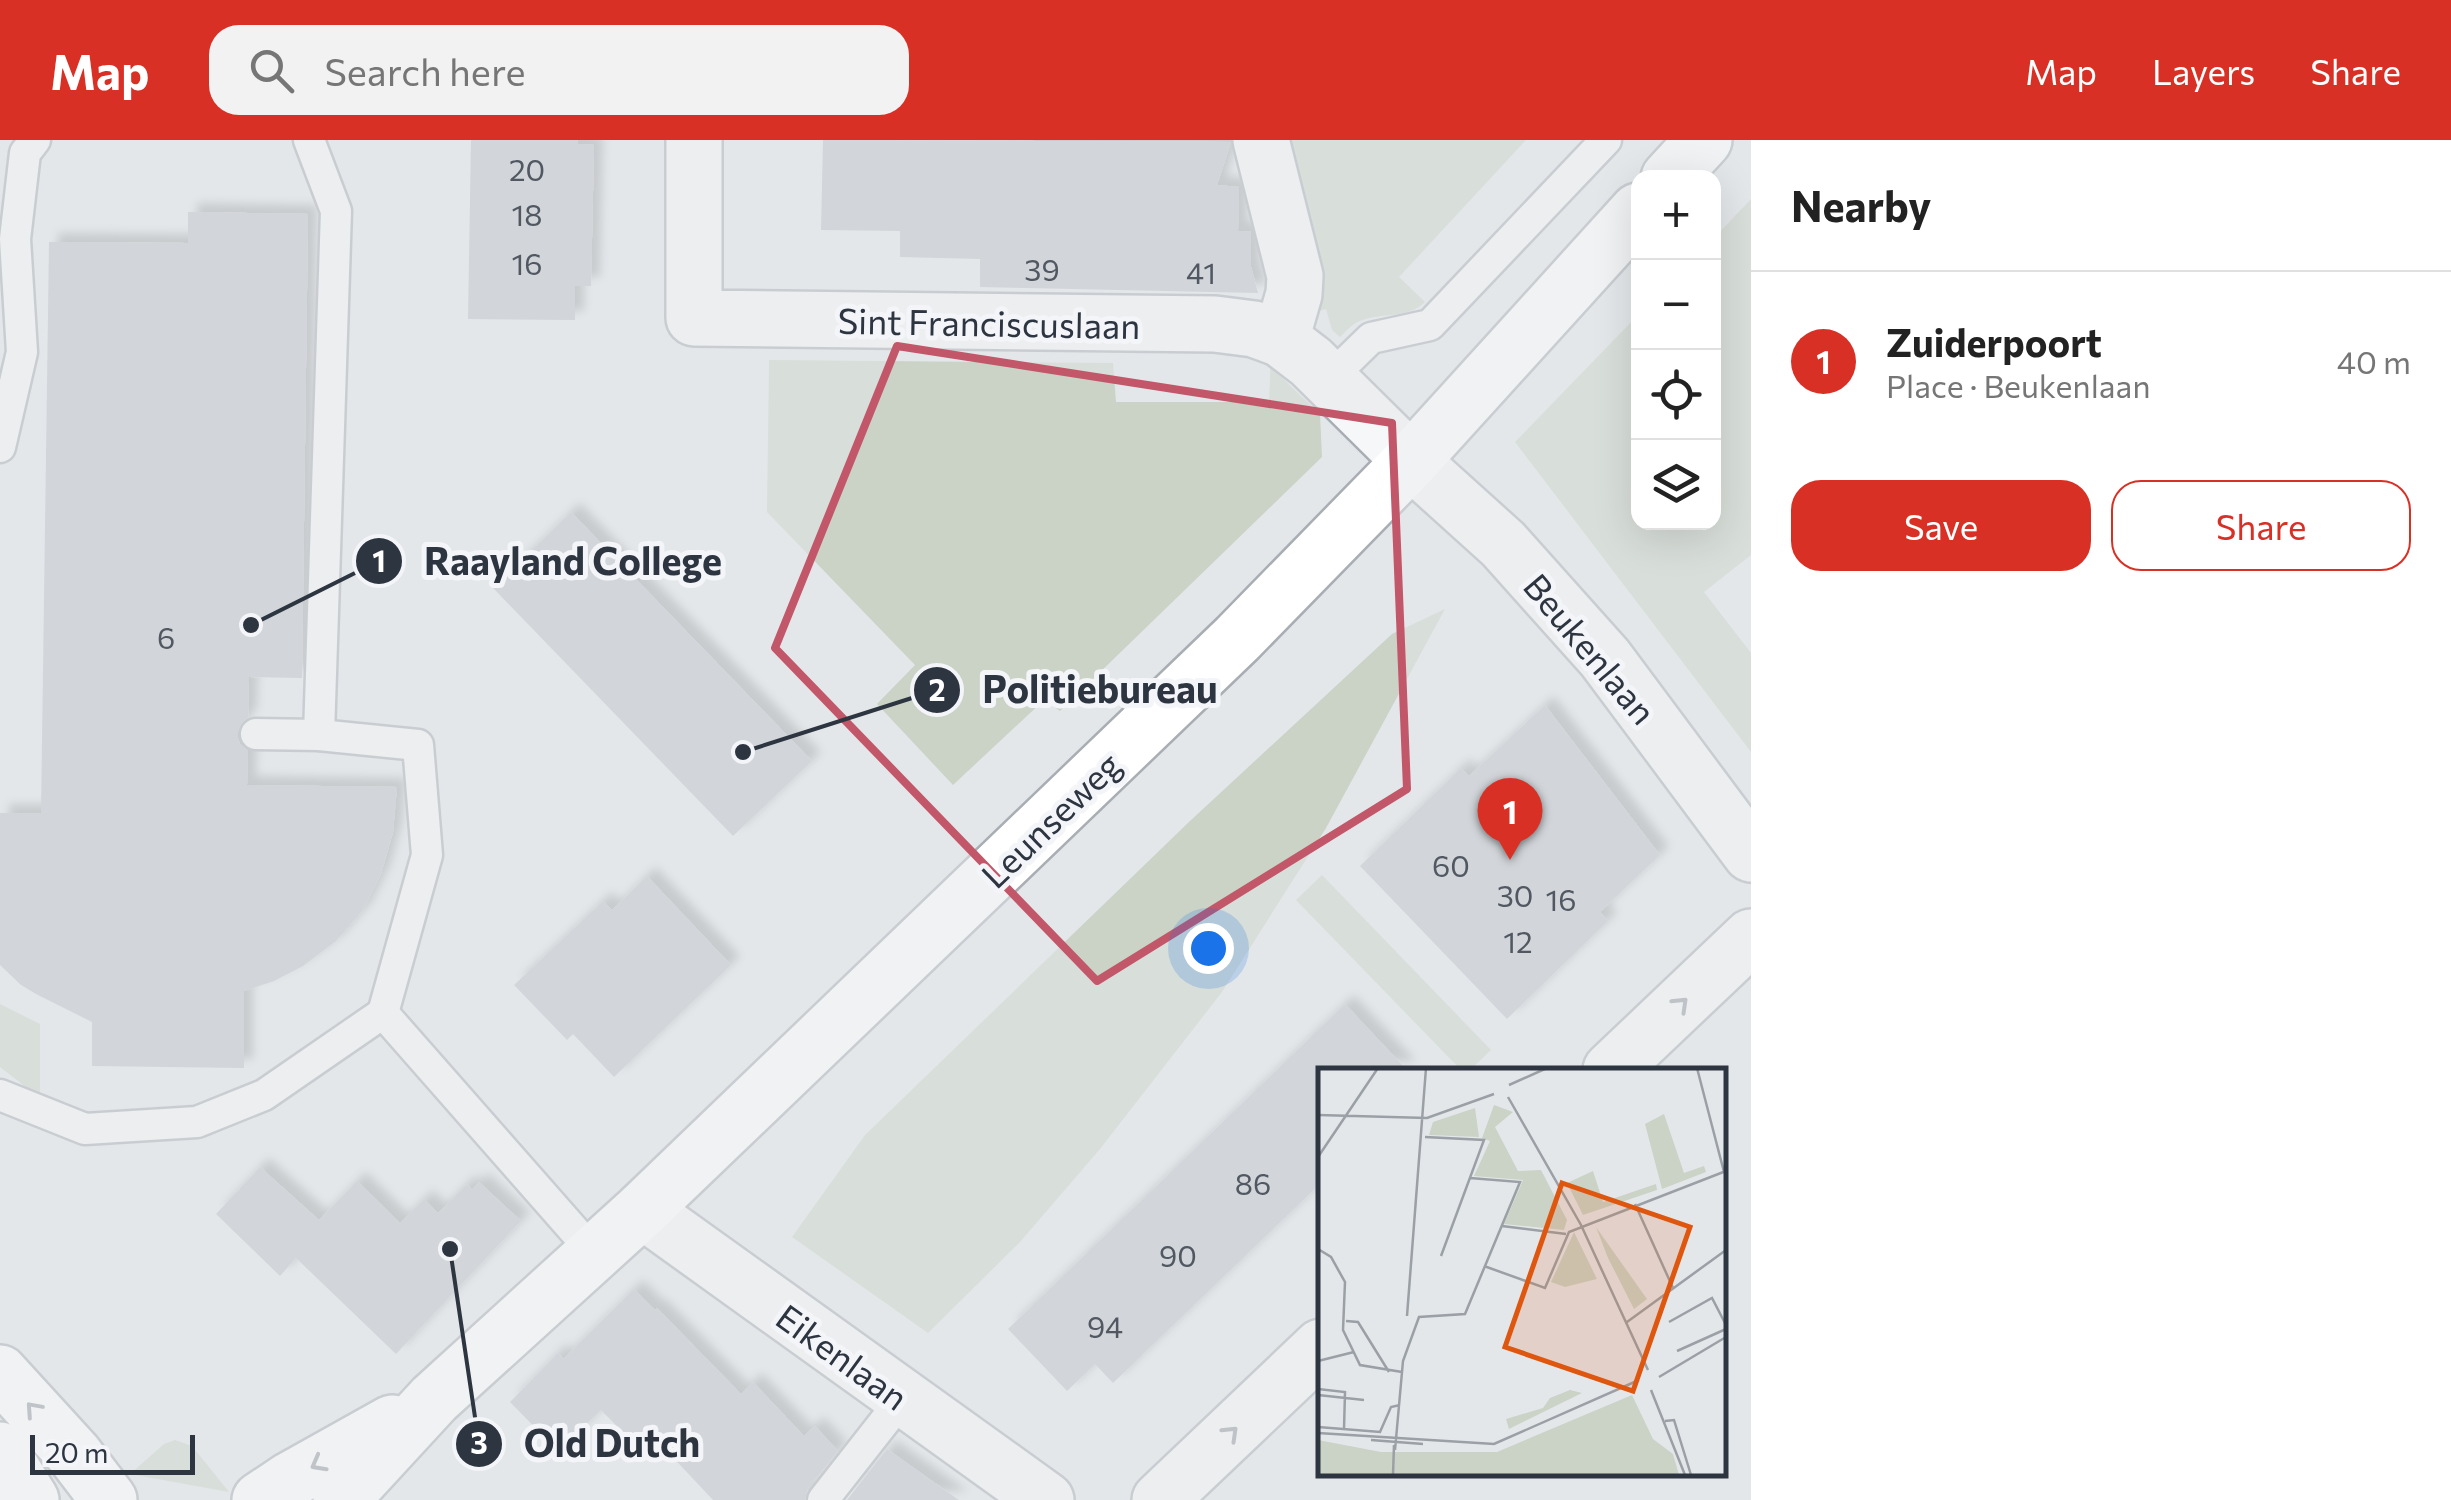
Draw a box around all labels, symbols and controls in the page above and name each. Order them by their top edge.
search box [209,25,909,115]
text: Map [50,41,149,100]
icon: search [244,43,299,98]
text: Search here [324,47,525,94]
text: Map [2025,49,2097,92]
text: Layers [2152,49,2255,92]
text: Share [2310,49,2401,92]
house number: 20 [509,150,545,187]
map controls [1631,170,1721,530]
button: + [1631,170,1721,260]
text: Nearby [1791,179,1931,231]
house number: 18 [511,195,543,232]
house number: 16 [511,244,543,281]
house number: 39 [1024,250,1060,287]
house number: 41 [1186,253,1216,290]
button: − [1631,260,1721,350]
street label: Sint Franciscuslaan [837,298,1141,346]
text: Zuiderpoort [1886,318,2102,365]
text: 1 [1816,341,1831,381]
text: 40 m [2337,341,2411,381]
button: locate [1631,350,1721,440]
text: Place · Beukenlaan [1886,365,2151,405]
button: layers [1631,440,1721,530]
button: Save [1791,480,2091,571]
button: Share [2111,480,2411,571]
callout: Raayland College [354,527,742,595]
text: Raayland College [424,536,722,583]
text: 1 [372,541,386,578]
street label: Beukenlaan [1516,564,1666,732]
house number: 6 [157,618,175,655]
callout: Politiebureau [912,656,1238,724]
text: Politiebureau [982,664,1218,711]
text: 2 [928,670,946,707]
street label: Leunseweg [971,742,1129,896]
pin: 1 [1478,778,1542,860]
house number: 60 [1432,846,1470,883]
house number: 30 [1497,876,1533,913]
house number: 16 [1545,880,1577,917]
house number: 12 [1503,922,1533,959]
your location [1183,923,1234,974]
one-way arrow [1670,997,1688,1015]
inset map [1318,1068,1726,1475]
house number: 86 [1235,1164,1271,1201]
house number: 90 [1159,1236,1197,1273]
street label: Eikenlaan [769,1294,917,1418]
house number: 94 [1087,1307,1123,1344]
one-way arrow [27,1402,45,1421]
callout: Old Dutch [454,1410,721,1478]
text: Old Dutch [524,1418,700,1465]
text: 3 [470,1423,488,1460]
one-way arrow [1219,1427,1237,1445]
scale bar [30,1430,195,1474]
text: 20 m [45,1435,109,1469]
one-way arrow [311,1452,329,1472]

